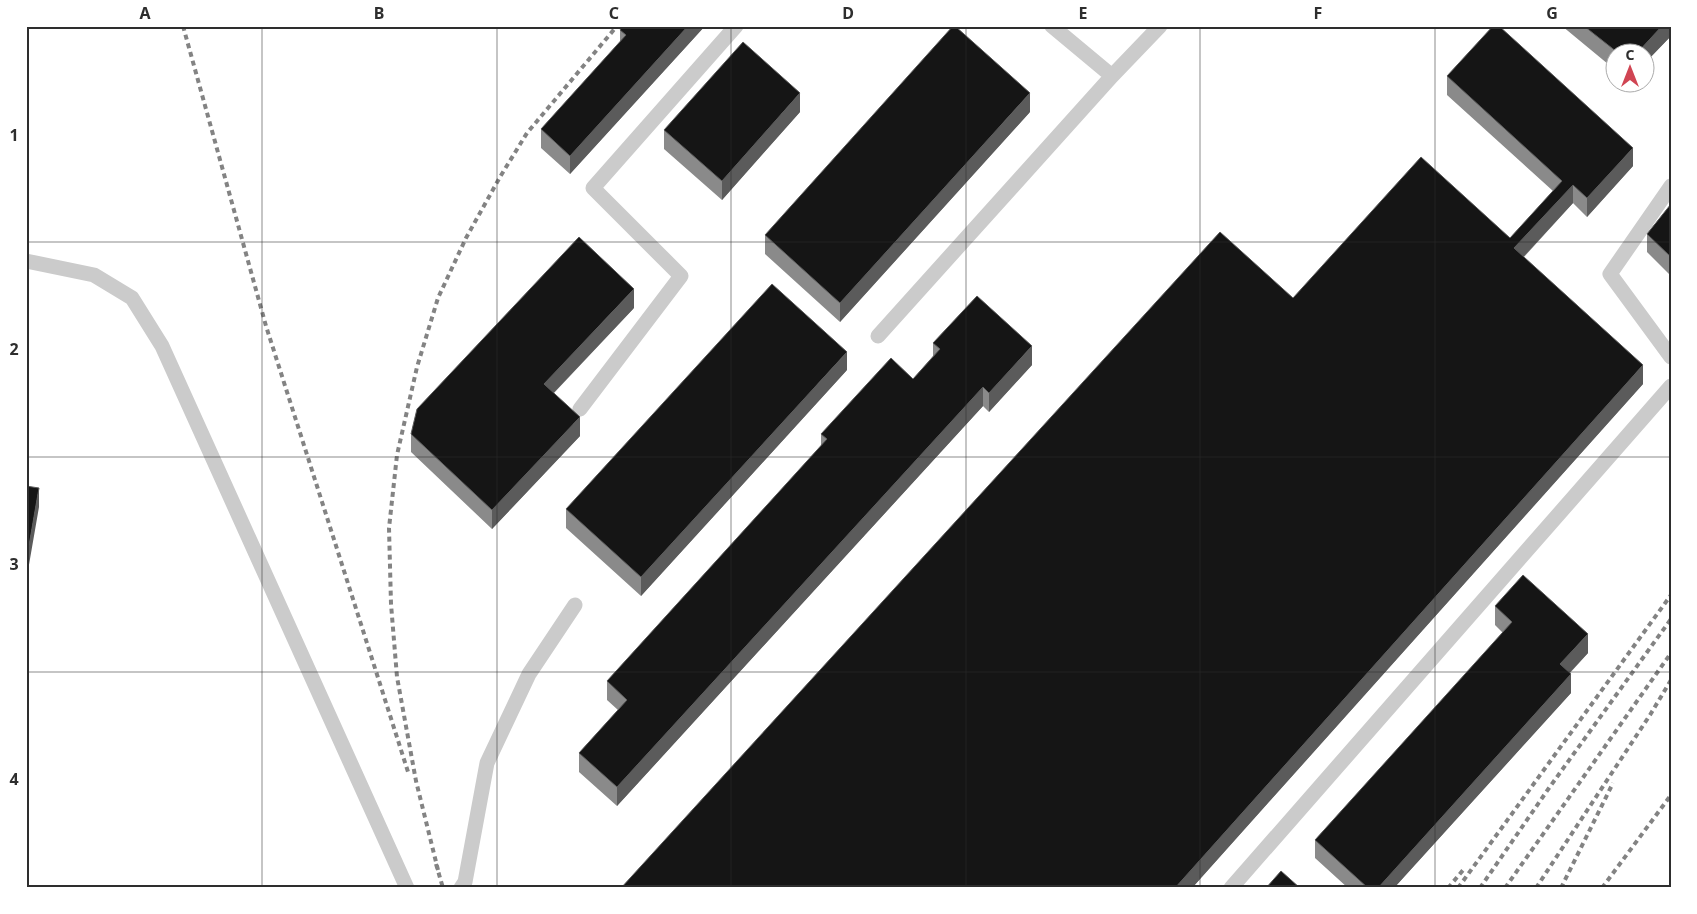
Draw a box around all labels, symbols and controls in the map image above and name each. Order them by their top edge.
text: A [139,2,151,24]
text: B [374,2,384,24]
text: C [609,2,619,24]
text: D [842,2,854,24]
text: E [1079,2,1088,24]
text: F [1314,2,1322,24]
text: G [1546,2,1558,24]
north arrow [1604,42,1654,92]
text: С [1625,45,1635,64]
text: 1 [9,124,19,146]
text: 2 [9,338,19,360]
text: 3 [9,553,19,575]
text: 4 [9,768,19,790]

